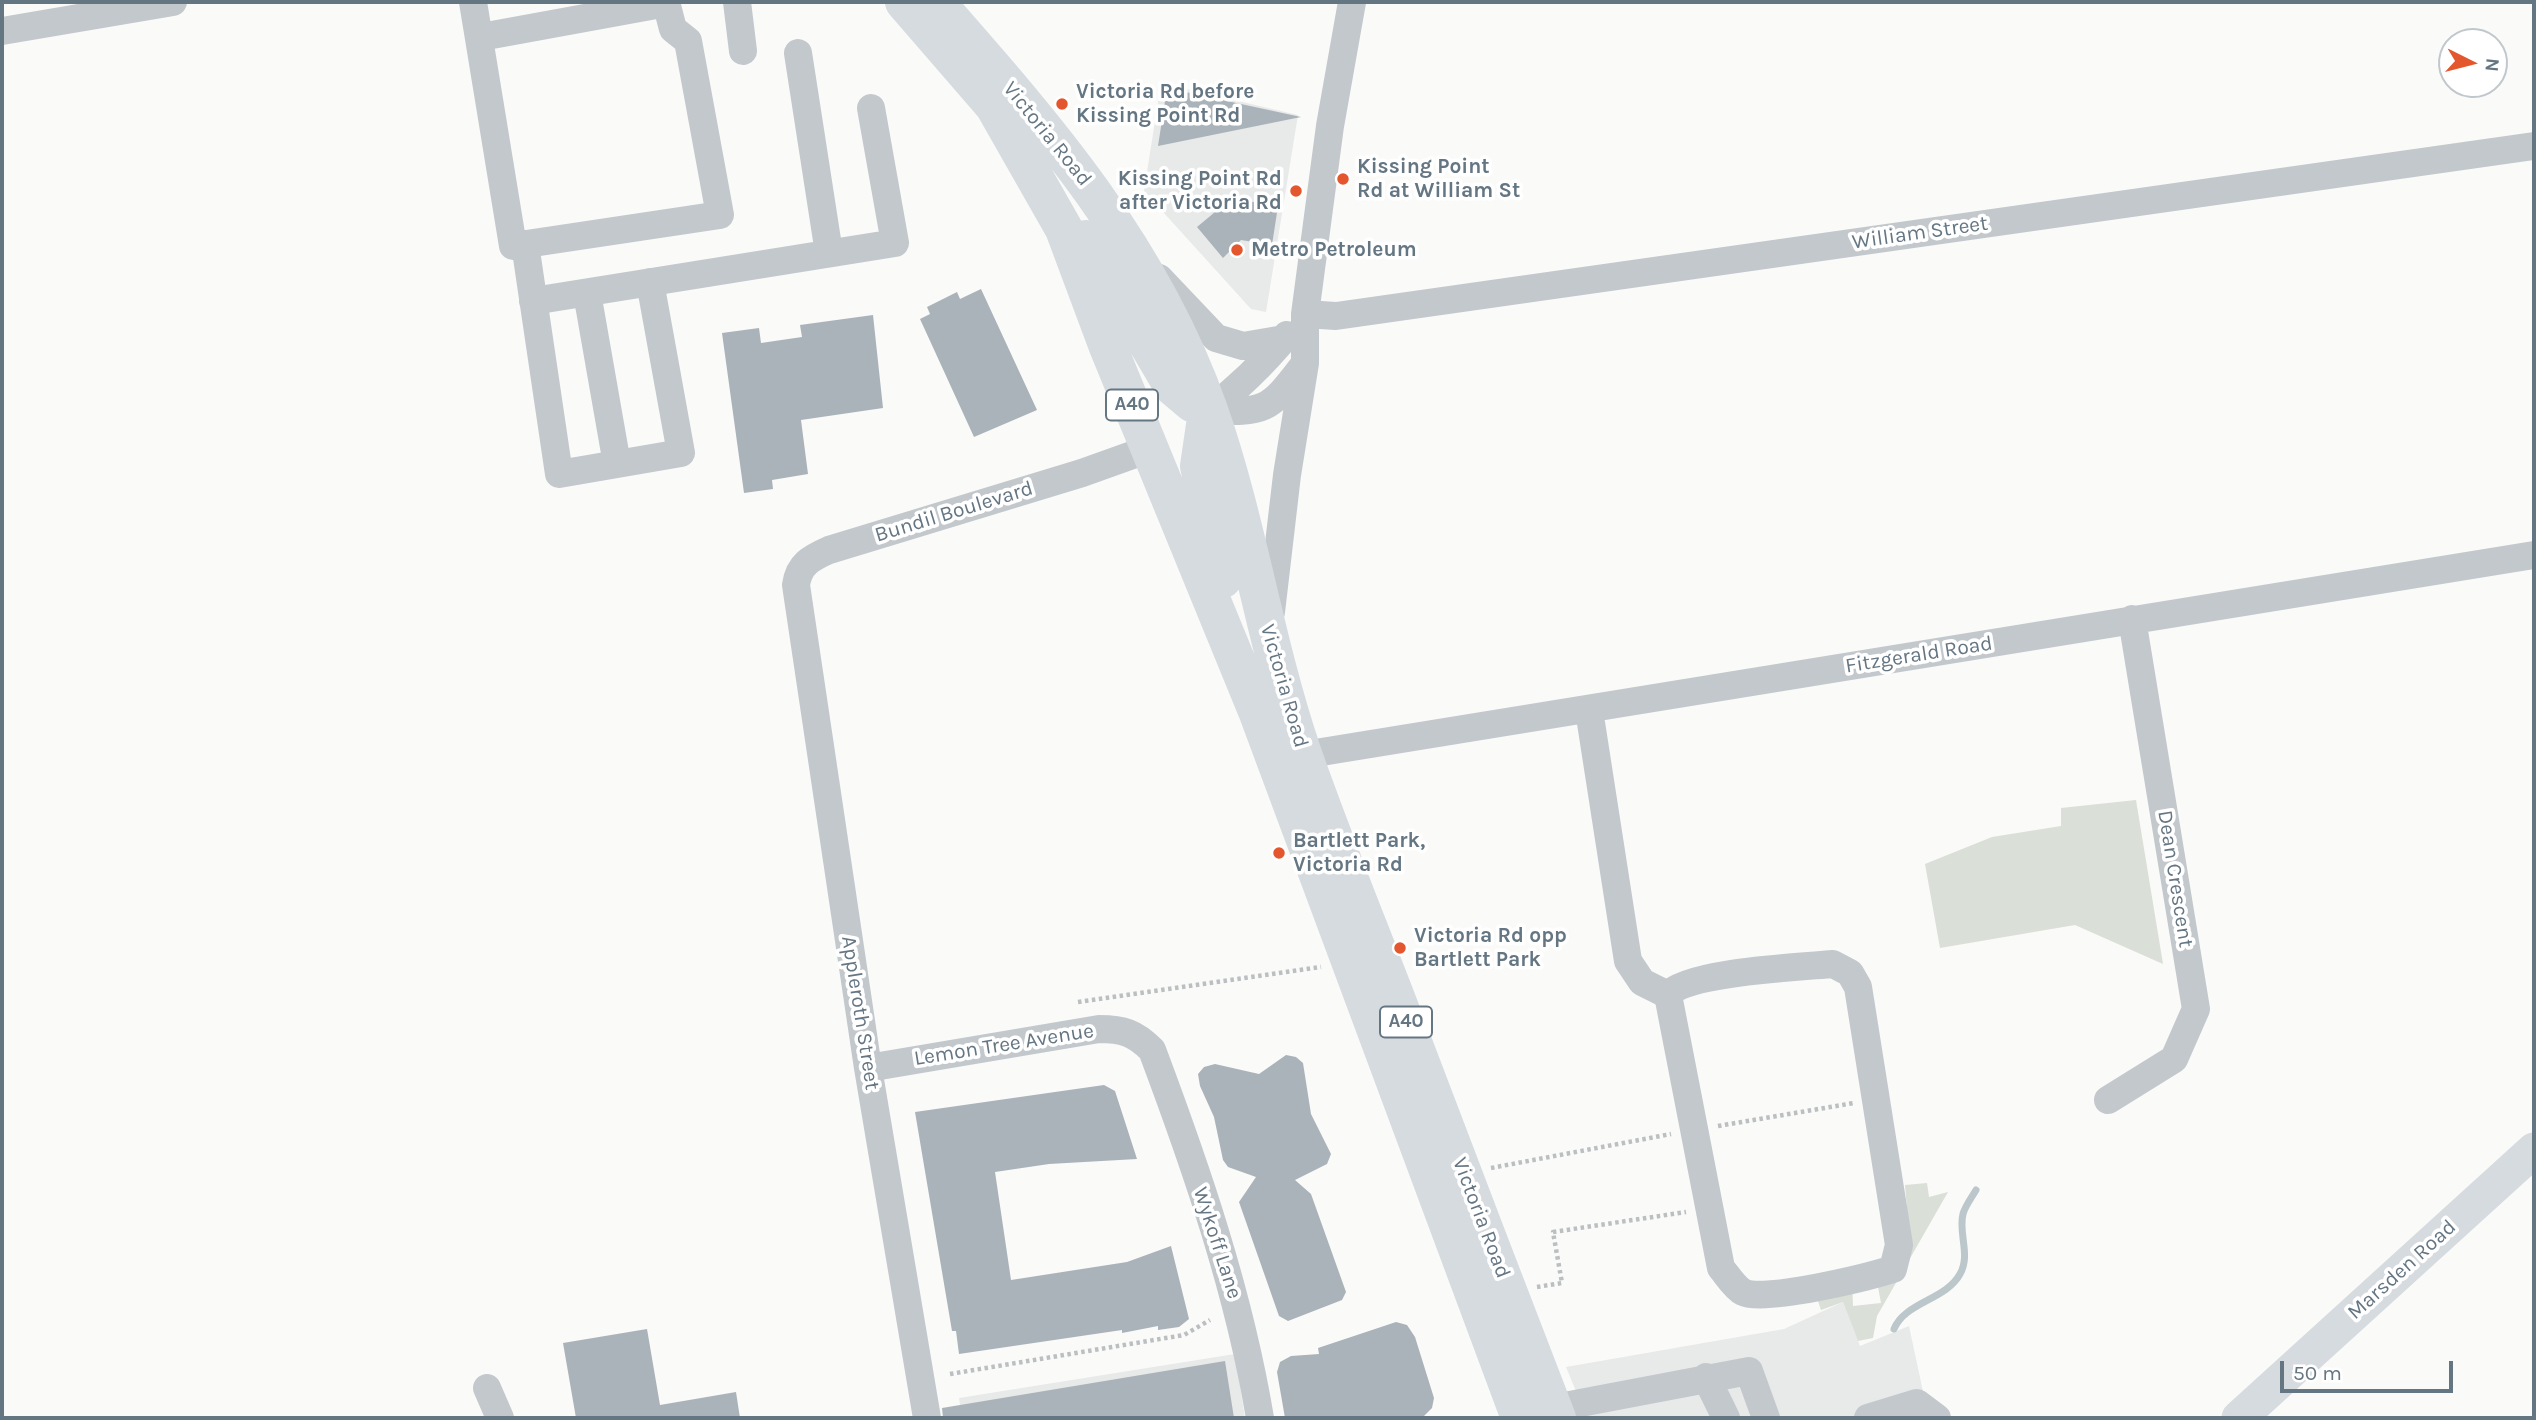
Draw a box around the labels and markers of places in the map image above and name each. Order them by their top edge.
place label: Victoria Rd before Kissing Point Rd [1076,79,1254,129]
marker: Victoria Rd before Kissing Point Rd [1054,96,1070,112]
place label: Kissing Point Rd at William St [1357,154,1520,204]
place label: Kissing Point Rd after Victoria Rd [1118,166,1282,216]
marker: Kissing Point Rd at William St [1335,171,1351,187]
marker: Kissing Point Rd after Victoria Rd [1288,183,1304,199]
place label: Metro Petroleum [1251,237,1417,263]
marker: Metro Petroleum [1229,242,1245,258]
place label: Bartlett Park, Victoria Rd [1293,828,1425,878]
marker: Bartlett Park, Victoria Rd [1271,845,1287,861]
place label: Victoria Rd opp Bartlett Park [1414,923,1567,973]
marker: Victoria Rd opp Bartlett Park [1392,940,1408,956]

